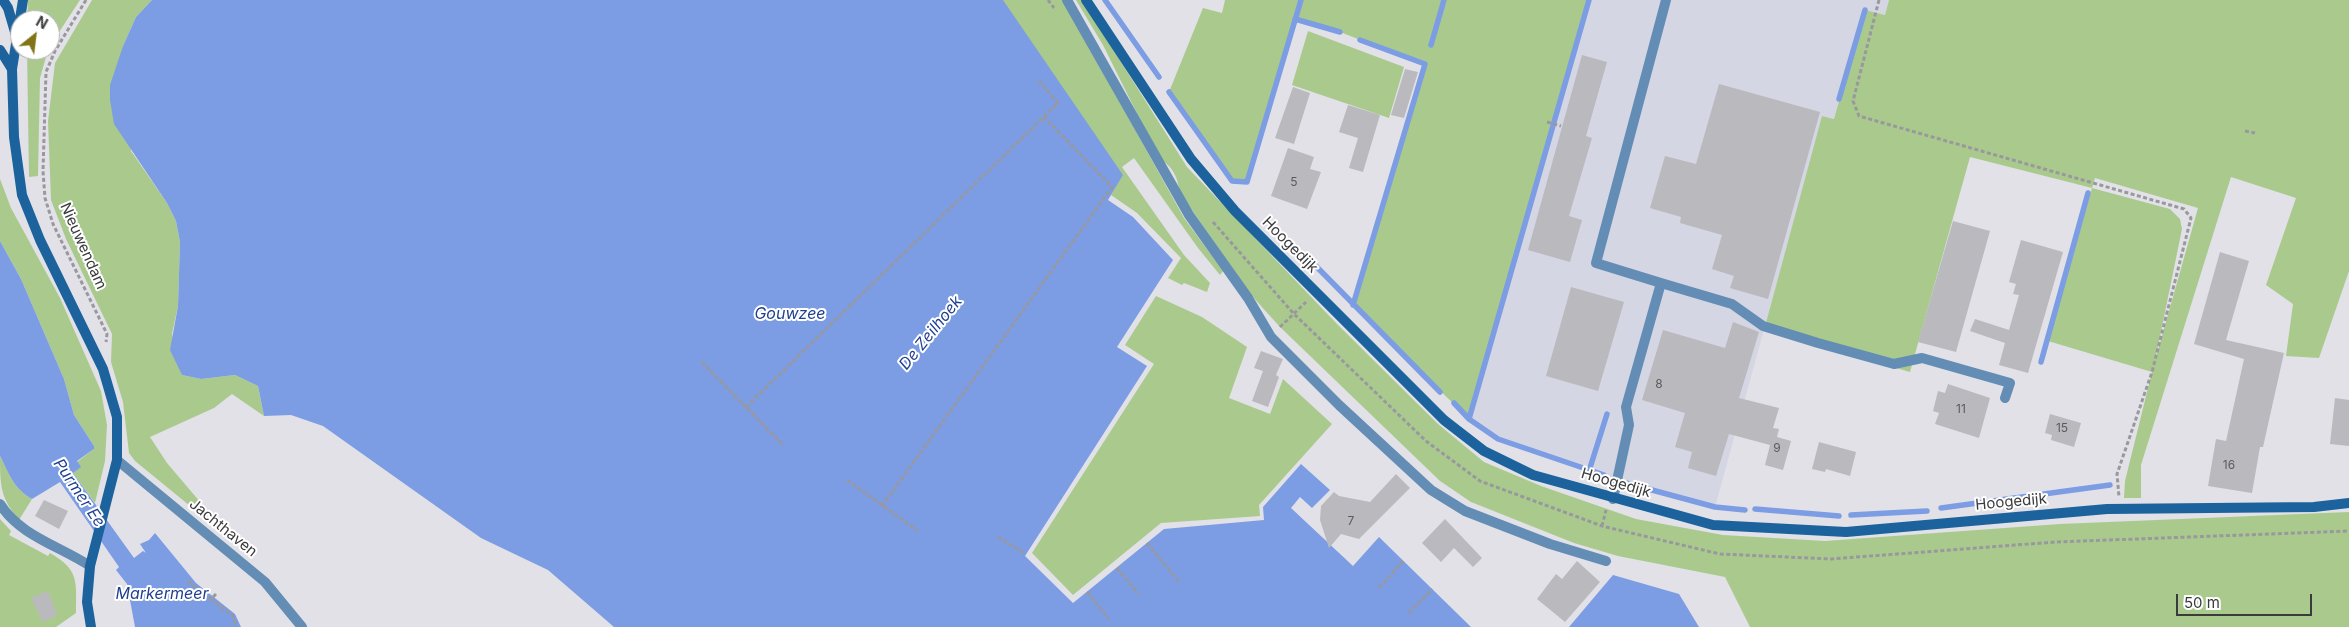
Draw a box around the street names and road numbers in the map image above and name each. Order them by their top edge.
street label: Nieuwendam [56,200,110,292]
street label: Hoogedijk [1258,213,1322,277]
street label: Hoogedijk [1579,464,1653,502]
street label: Hoogedijk [1974,490,2048,514]
street label: Jachthaven [185,495,261,561]

